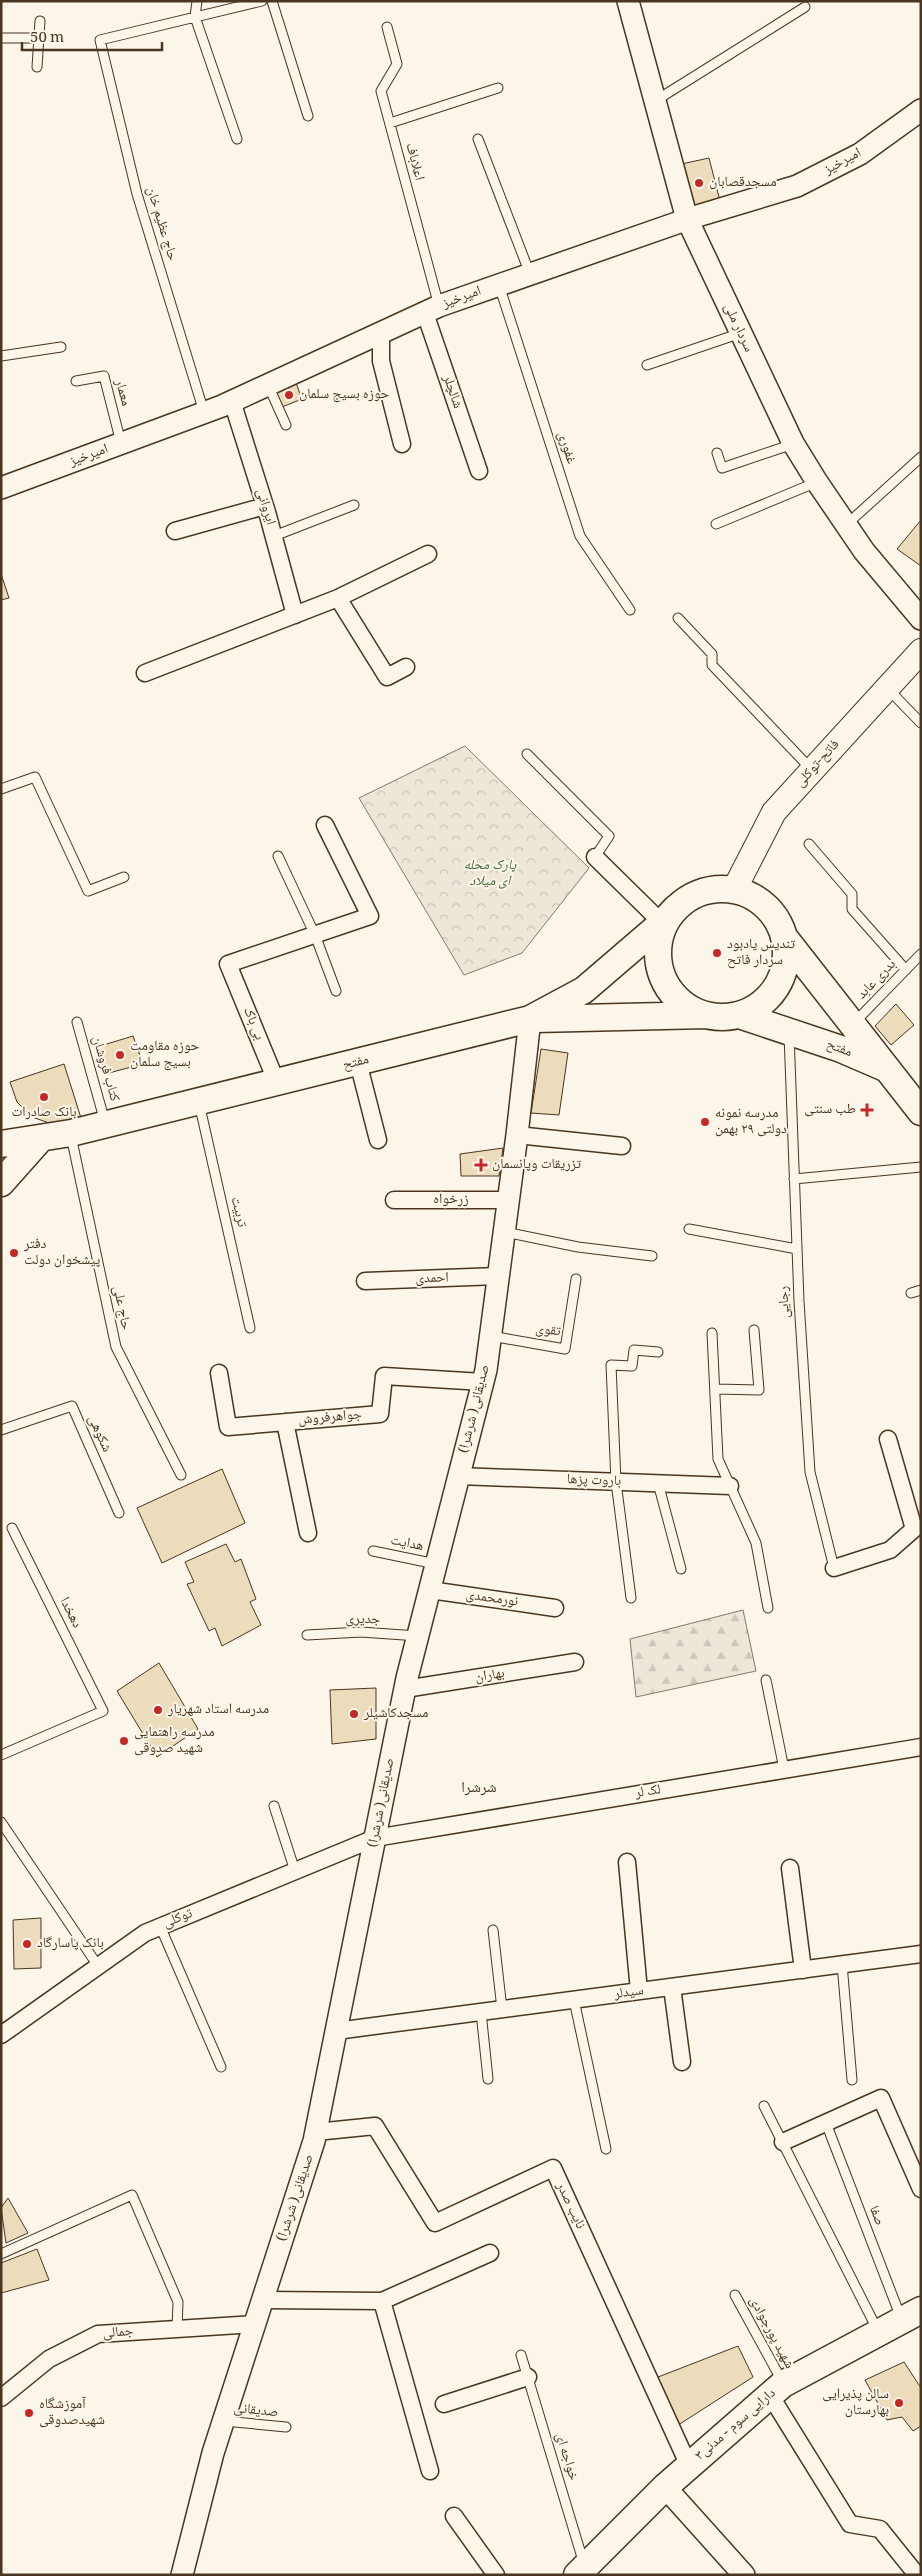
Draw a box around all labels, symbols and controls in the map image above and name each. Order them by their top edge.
scale bar [22,20,162,52]
text: 50 m [30,26,64,52]
street label: اعلاباف [397,140,431,184]
street label: امیرخیز [819,142,866,183]
place label: مسجدقصابان [709,171,777,195]
marker: مسجدقصابان [693,177,705,189]
street label: حاج عظیم خان [138,184,184,264]
street label: امیرخیز [438,280,485,316]
street label: سردار ملی [716,299,760,357]
street label: شالچلر [435,371,469,412]
street label: معمار [107,376,137,409]
place label: حوزه بسیج سلمان [299,383,390,407]
marker: حوزه بسیج سلمان [283,389,295,401]
street label: غفوری [549,429,583,467]
street label: امیرخیز [65,438,112,474]
street label: ایروانی [248,486,282,528]
street label: فاتح-توکلی [790,734,846,794]
park label: پارک محله ای میلاد [464,854,516,894]
place label: تندیس یادبود سردار فاتح [727,933,795,973]
marker: تندیس یادبود سردار فاتح [711,947,723,959]
street label: بدری عابد [851,954,903,1006]
street label: بی باک [235,1004,271,1044]
street label: کتاب فروشان [84,1033,126,1105]
street label: مفتح [822,1033,856,1065]
place label: حوزه مقاومت بسیج سلمان [130,1035,199,1075]
street label: مفتح [340,1048,372,1078]
marker: حوزه مقاومت بسیج سلمان [114,1049,126,1061]
marker: بانک صادرات [38,1091,50,1103]
place label: طب سنتی [804,1098,856,1122]
place label: بانک صادرات [11,1101,77,1125]
place label: مدرسه نمونه دولتی ۲۹ بهمن [715,1102,787,1142]
marker: طب سنتی [860,1103,874,1117]
marker: مدرسه نمونه دولتی ۲۹ بهمن [699,1116,711,1128]
place label: تزریقات وپانسمان [492,1153,581,1177]
marker: تزریقات وپانسمان [474,1158,488,1172]
street label: زرخواه [433,1188,469,1212]
street label: تربیت [223,1194,253,1230]
place label: دفتر پیشخوان دولت [23,1233,101,1273]
marker: دفتر پیشخوان دولت [8,1247,20,1259]
street label: احمدی [415,1266,449,1292]
street label: حاج علی [105,1284,137,1332]
street label: رجایی [772,1285,798,1319]
street label: تقوی [534,1318,562,1344]
street label: (شرشرا )صدیقانی [452,1362,498,1456]
street label: جواهرفروش [297,1403,363,1433]
street label: شکوهی [80,1411,118,1457]
street label: باروت پزها [566,1468,622,1494]
street label: هدایت [388,1529,426,1559]
street label: نورمحمدی [464,1583,520,1615]
street label: دهخدا [52,1593,88,1633]
street label: جدیری [345,1608,381,1632]
street label: بهاران [473,1662,507,1690]
place label: مدرسه استاد شهریار [167,1698,269,1722]
place label: مسجدکاشیلر [363,1702,428,1726]
marker: مدرسه استاد شهریار [152,1704,164,1716]
marker: مسجدکاشیلر [348,1708,360,1720]
place label: مدرسه راهنمایی شهید صدوقی [134,1721,215,1761]
marker: مدرسه راهنمایی شهید صدوقی [118,1735,130,1747]
street label: (شرشرا )صدیقانی [362,1756,402,1850]
district label: شرشرا [461,1776,497,1802]
street label: لک لر [633,1778,663,1806]
street label: توکلی [159,1902,197,1936]
place label: بانک پاسارگاد [37,1932,104,1956]
marker: بانک پاسارگاد [21,1938,33,1950]
street label: سیدلر [612,1979,645,2007]
street label: (شرشرا )صدیقانی [271,2151,321,2245]
street label: نایب صدر [548,2177,591,2234]
street label: صفا [861,2202,891,2230]
street label: شهید پورجوادی [742,2292,800,2374]
street label: جمالی [102,2320,134,2346]
street label: دارایی سوم - مدنی۳ [690,2383,782,2467]
place label: سالن پذیرایی بهارستان [822,2383,889,2423]
place label: آموزشگاه شهیدصدوقی [39,2393,105,2433]
street label: صدیقانی [232,2397,280,2425]
marker: سالن پذیرایی بهارستان [893,2397,905,2409]
marker: آموزشگاه شهیدصدوقی [23,2407,35,2419]
street label: خواجه‌ ای [547,2430,585,2484]

